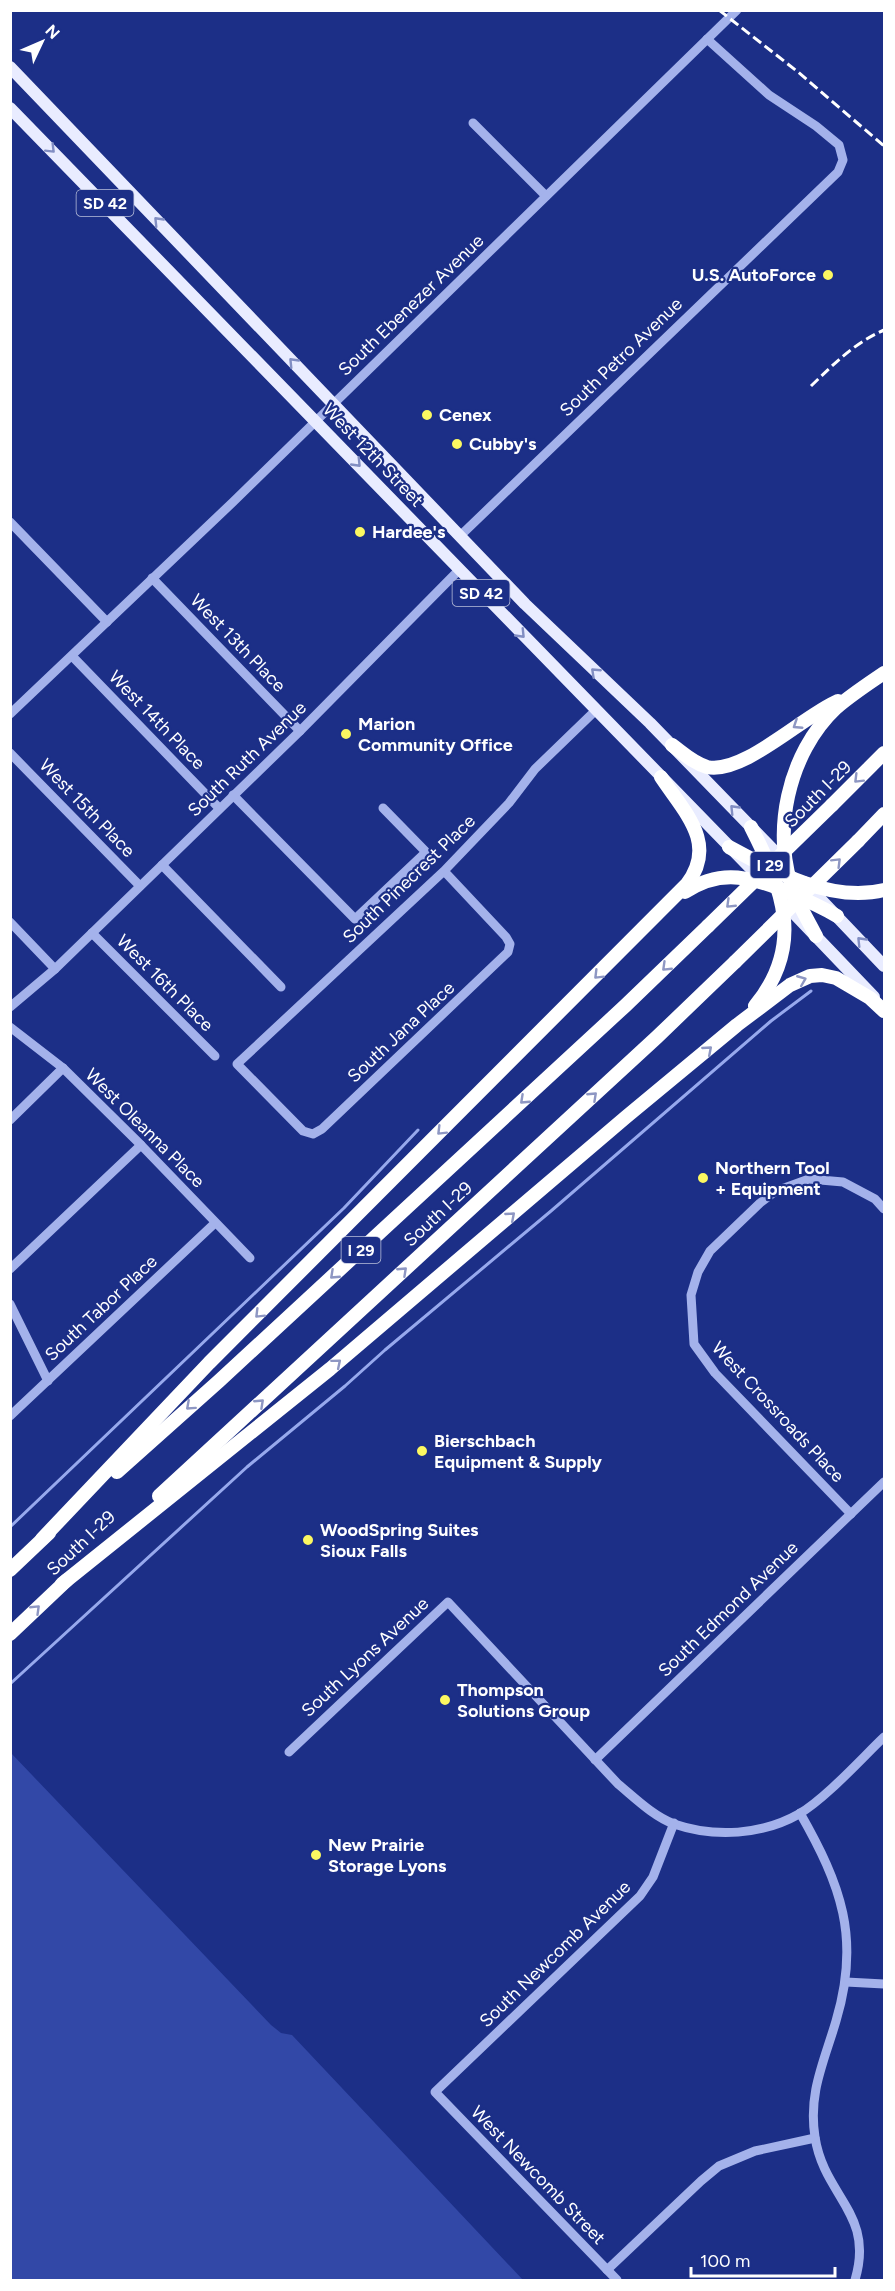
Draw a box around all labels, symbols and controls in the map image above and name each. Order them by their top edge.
north arrow [12,12,72,72]
text: N [41,21,64,43]
one-way arrow [44,142,55,153]
road number: SD 42 [76,190,134,216]
one-way arrow [155,217,166,228]
street label: South Ebenezer Avenue [334,230,488,380]
place label: U.S. AutoForce [692,264,816,286]
marker: U.S. AutoForce [821,268,835,282]
street label: South Petro Avenue [555,293,687,421]
one-way arrow [289,358,300,368]
street label: West 12th Street [318,399,428,511]
place label: Cenex [439,404,492,426]
marker: Cenex [420,408,434,422]
place label: Cubby's [469,433,537,455]
marker: Cubby's [450,437,464,451]
one-way arrow [349,456,360,467]
place label: Hardee's [372,521,446,543]
marker: Hardee's [353,525,367,539]
road number: SD 42 [452,580,510,606]
street label: West 13th Place [186,589,290,697]
one-way arrow [514,628,525,638]
street label: West 14th Place [104,666,210,774]
one-way arrow [592,668,603,679]
street label: South Ruth Avenue [183,697,311,821]
place label: Marion Community Office [358,713,513,756]
one-way arrow [793,718,804,729]
marker: Marion Community Office [339,727,353,741]
street label: West 15th Place [35,754,140,862]
street label: South I-29 [780,756,856,832]
one-way arrow [855,771,866,782]
one-way arrow [730,805,741,816]
street label: South Pinecrest Place [338,810,480,948]
road number: I 29 [750,852,790,878]
one-way arrow [830,858,840,869]
one-way arrow [727,897,738,908]
street label: West 16th Place [112,930,218,1036]
one-way arrow [857,937,868,948]
one-way arrow [663,959,674,970]
one-way arrow [594,967,605,978]
one-way arrow [796,975,807,987]
street label: South Jana Place [343,977,459,1087]
one-way arrow [701,1046,712,1057]
street label: West Oleanna Place [81,1064,209,1192]
one-way arrow [586,1092,597,1103]
one-way arrow [520,1093,531,1104]
one-way arrow [438,1124,449,1135]
place label: Northern Tool + Equipment [715,1157,830,1200]
marker: Northern Tool + Equipment [696,1171,710,1185]
street label: South I-29 [399,1177,477,1251]
one-way arrow [504,1212,515,1223]
road number: I 29 [342,1237,380,1263]
street label: South Tabor Place [40,1250,162,1366]
one-way arrow [330,1267,341,1278]
one-way arrow [397,1267,407,1278]
one-way arrow [256,1307,266,1318]
street label: West Crossroads Place [707,1337,849,1487]
one-way arrow [330,1360,341,1371]
one-way arrow [187,1399,197,1410]
one-way arrow [253,1399,264,1410]
place label: Bierschbach Equipment & Supply [434,1430,603,1473]
marker: Bierschbach Equipment & Supply [415,1444,429,1458]
street label: South I-29 [42,1506,120,1580]
place label: WoodSpring Suites Sioux Falls [320,1519,479,1562]
marker: WoodSpring Suites Sioux Falls [301,1533,315,1547]
street label: South Edmond Avenue [654,1536,803,1681]
street label: South Lyons Avenue [297,1592,433,1721]
one-way arrow [29,1606,40,1617]
place label: Thompson Solutions Group [457,1679,590,1722]
marker: Thompson Solutions Group [438,1693,452,1707]
place label: New Prairie Storage Lyons [328,1834,447,1877]
marker: New Prairie Storage Lyons [309,1848,323,1862]
street label: South Newcomb Avenue [475,1876,635,2032]
street label: West Newcomb Street [466,2101,610,2249]
scale bar [691,2240,835,2278]
text: 100 m [700,2250,750,2272]

